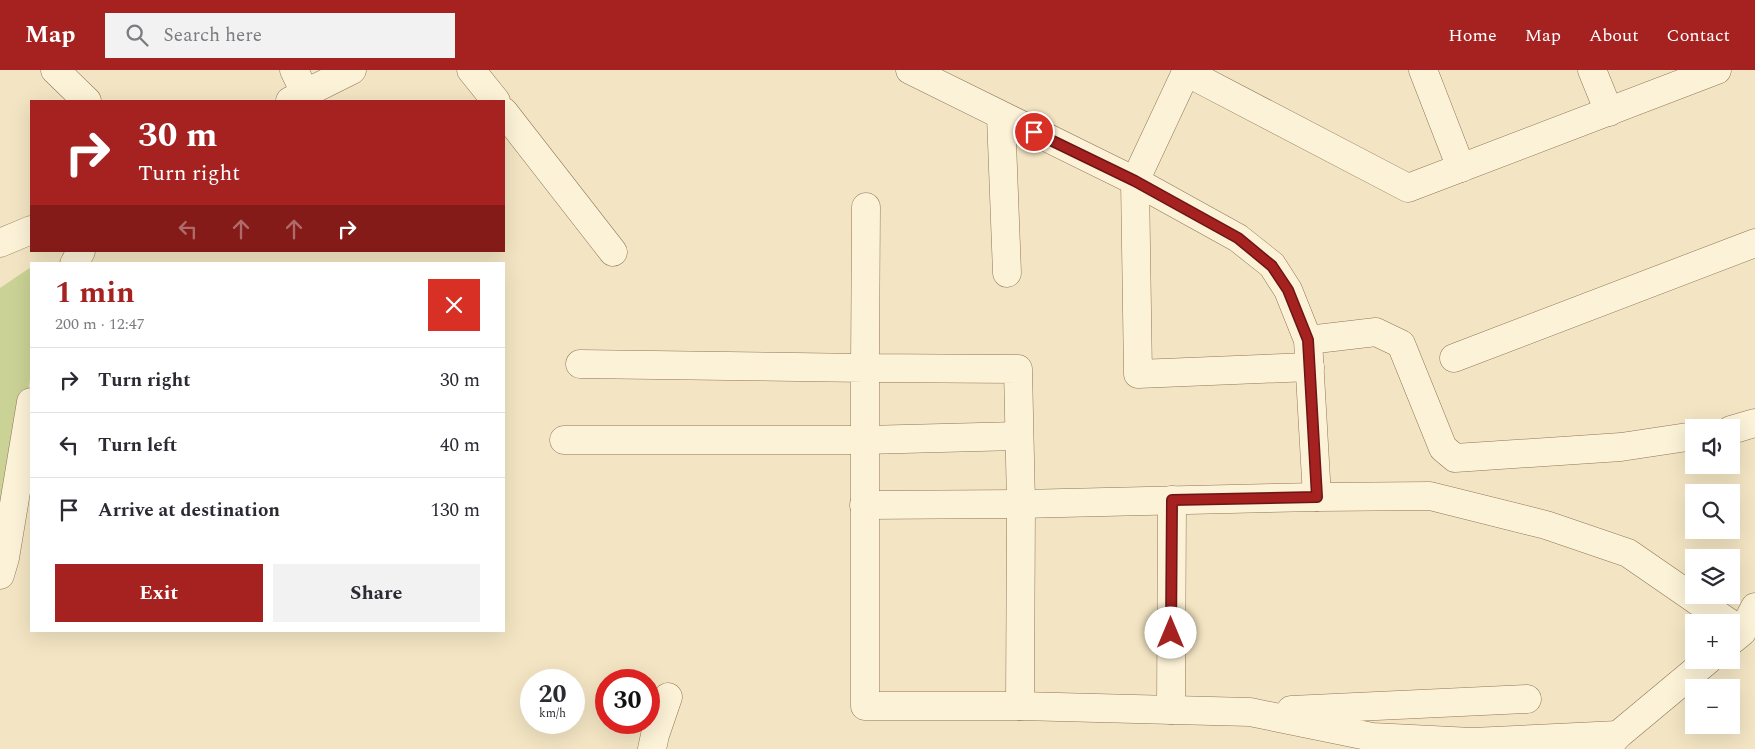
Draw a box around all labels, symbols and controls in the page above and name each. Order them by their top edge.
search box [105,13,455,58]
text: Map [25,17,75,53]
icon: search [123,21,151,49]
text: Search here [163,21,262,50]
text: Home [1448,22,1497,49]
text: Map [1525,22,1561,49]
text: About [1589,22,1639,49]
text: Contact [1667,22,1730,49]
text: 30 m [138,109,218,162]
pin [1013,111,1055,153]
icon: arrive [1020,118,1048,146]
icon: right [55,120,120,185]
text: Turn right [138,157,240,190]
icon: left [174,215,202,243]
icon: ahead [227,215,255,243]
icon: ahead [280,215,308,243]
icon: right [333,215,361,243]
text: 1 min [55,270,135,316]
button: close [428,279,480,331]
text: 200 m · 12:47 [55,312,145,336]
icon: right [55,366,83,394]
text: Turn right [98,366,191,395]
text: 30 m [440,366,480,395]
map controls [1685,419,1740,734]
button: sound [1685,419,1740,474]
icon: left [55,431,83,459]
text: Turn left [98,431,177,460]
text: 40 m [440,431,480,460]
button: search [1685,484,1740,539]
icon: arrive [55,496,83,524]
text: Arrive at destination [98,496,280,525]
text: 130 m [430,496,480,525]
button: layers [1685,549,1740,604]
button: Exit [55,564,263,622]
button: Share [273,564,480,622]
position arrow [1144,606,1196,658]
button: + [1685,614,1740,669]
speed limit sign: 30 [595,669,660,734]
text: 20 [538,676,567,714]
button: − [1685,679,1740,734]
text: km/h [539,704,566,723]

